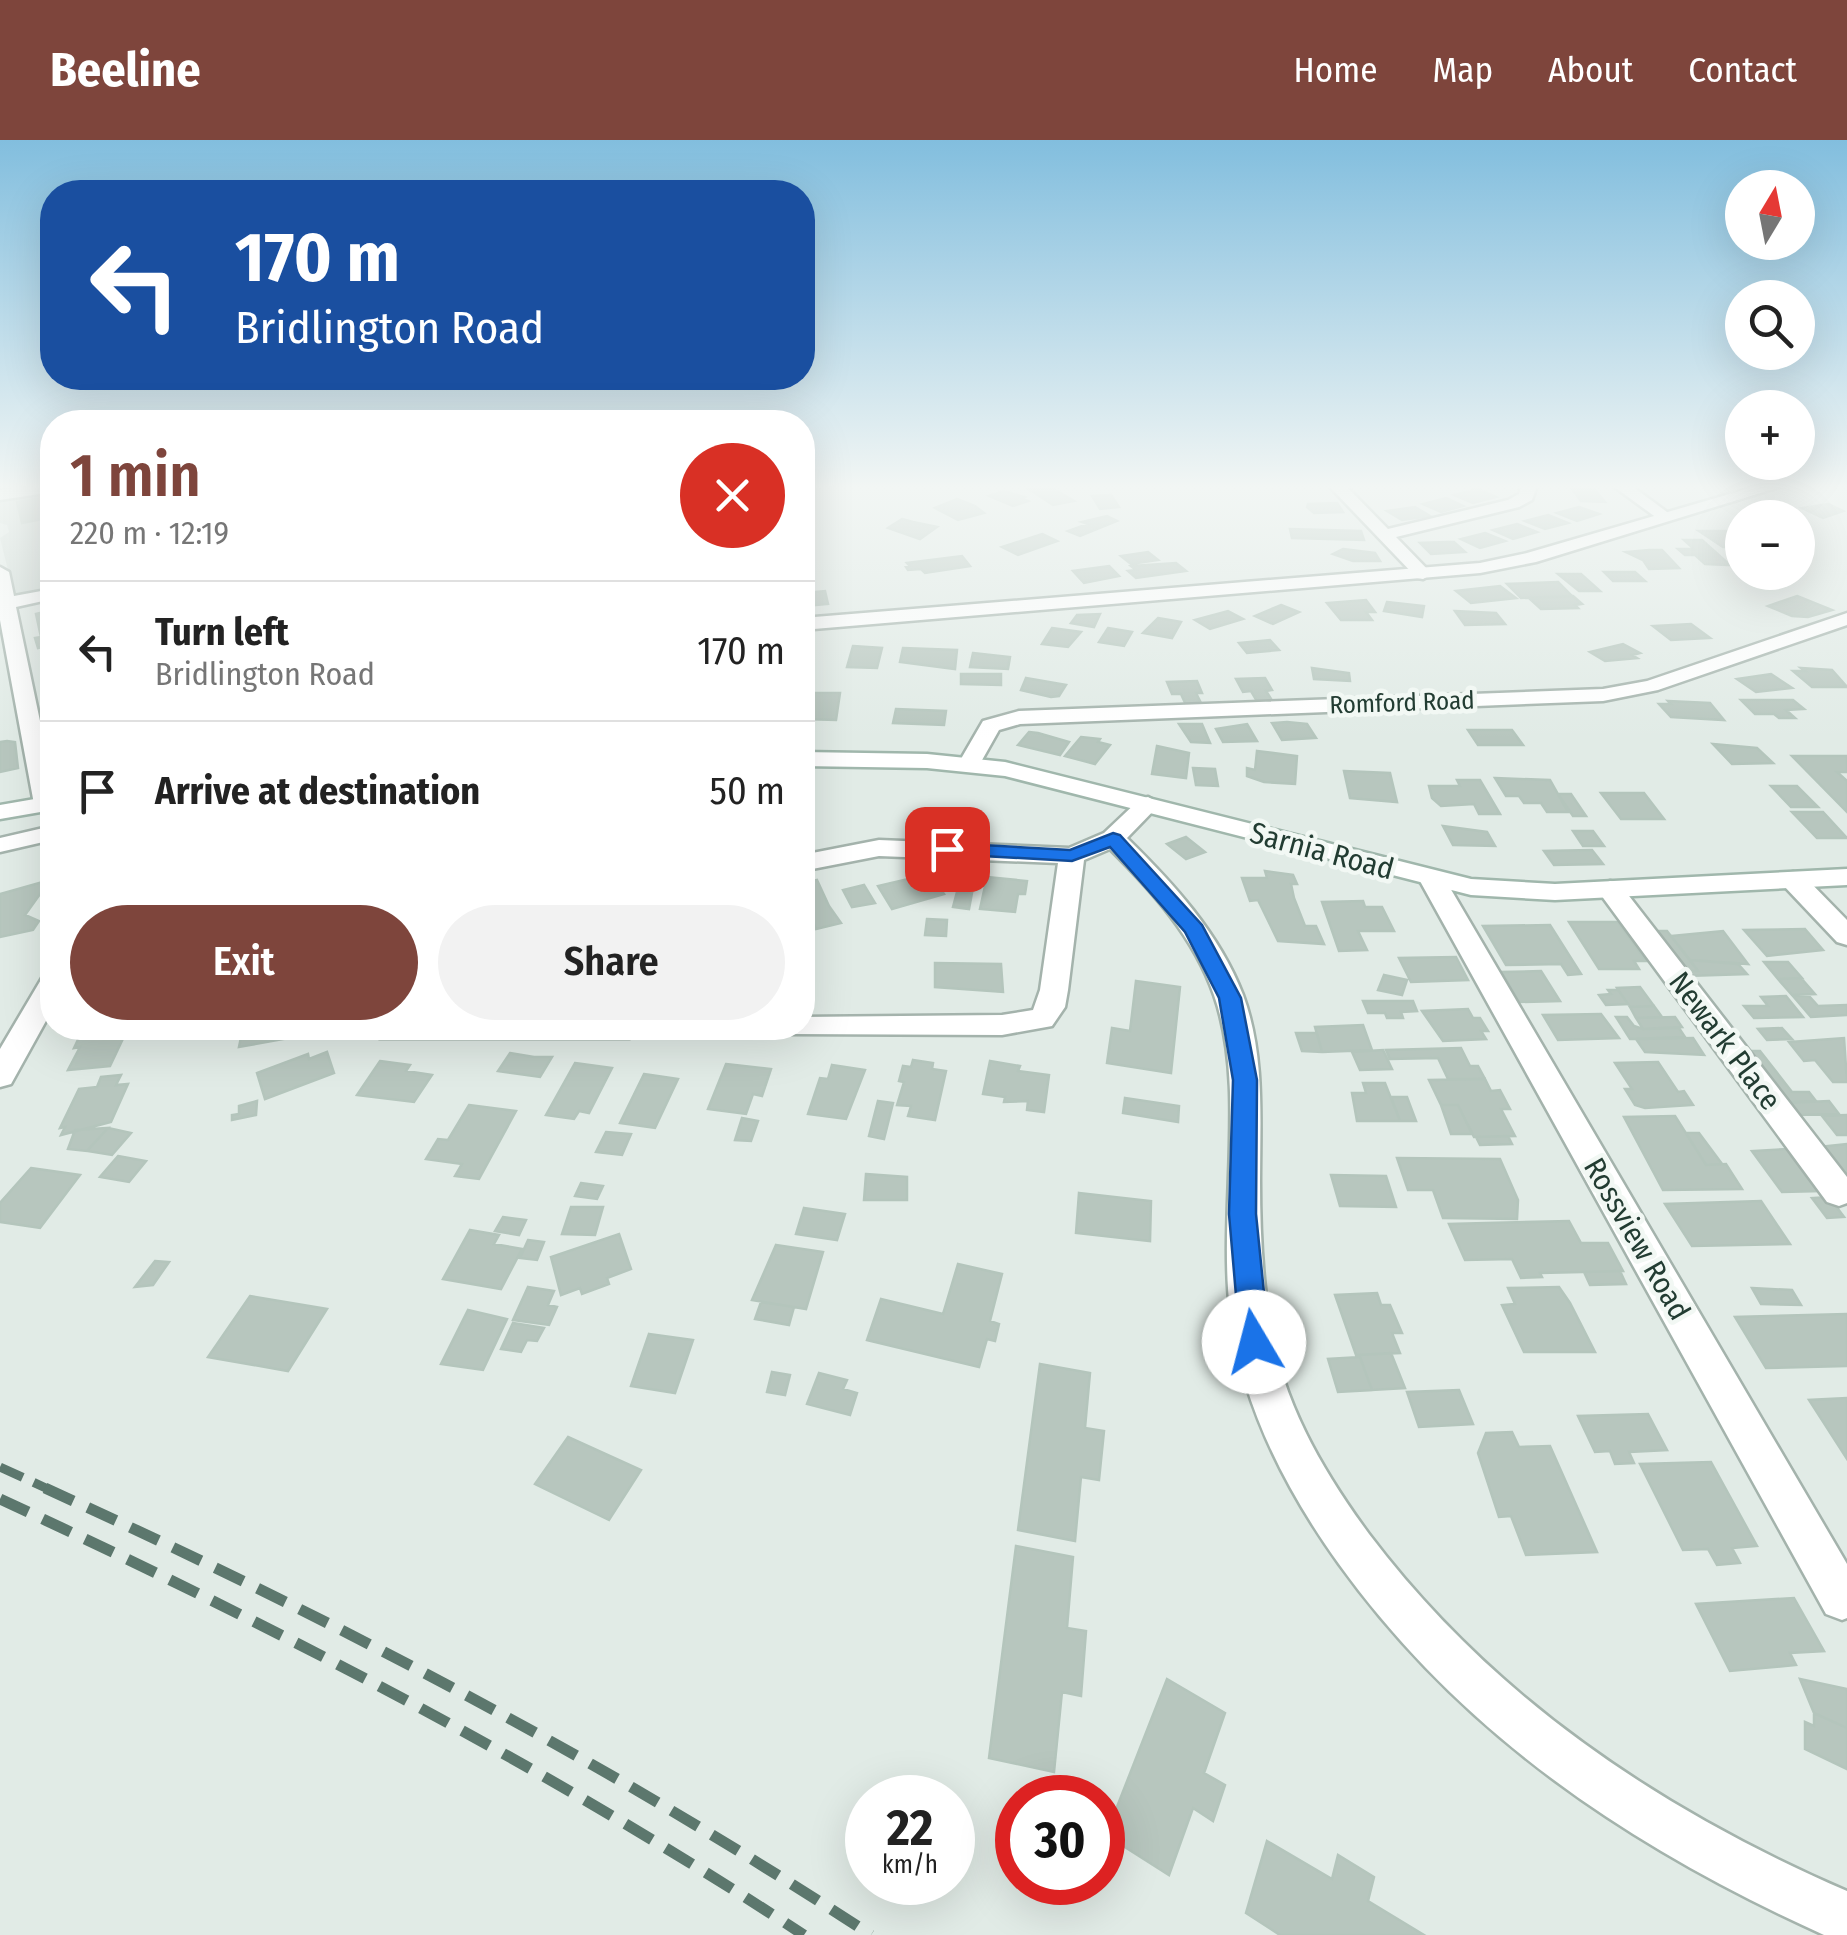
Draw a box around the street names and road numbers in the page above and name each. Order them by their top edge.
street label: Romford Road [1329,685,1475,721]
street label: Sarnia Road [1246,815,1398,887]
street label: Newark Place [1661,965,1789,1117]
street label: Rossview Road [1576,1152,1698,1326]

